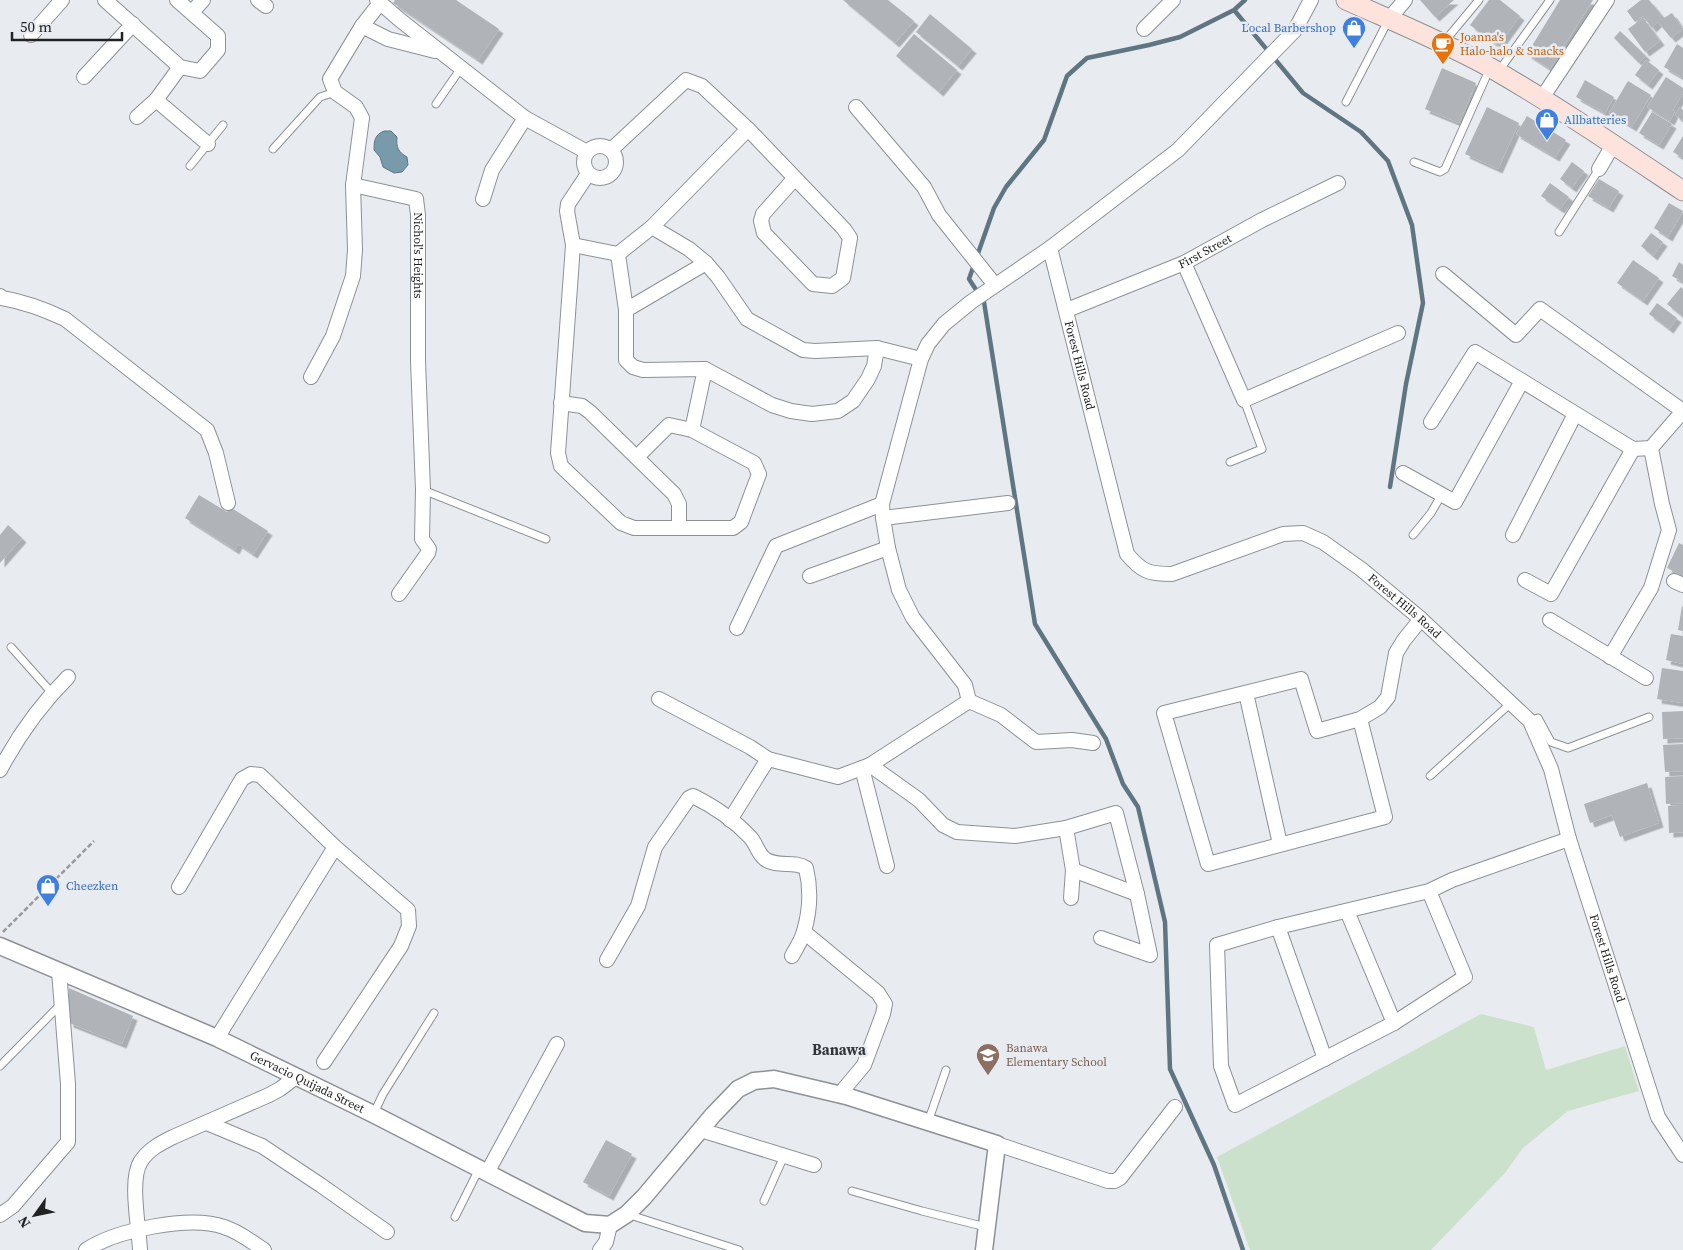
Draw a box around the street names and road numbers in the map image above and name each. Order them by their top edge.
street label: Nichol's Heights [410,212,426,299]
street label: First Street [1176,230,1234,272]
street label: Forest Hills Road [1061,319,1098,412]
street label: Forest Hills Road [1365,570,1445,642]
street label: Forest Hills Road [1586,912,1629,1004]
street label: Gervacio Quijada Street [247,1047,367,1117]

